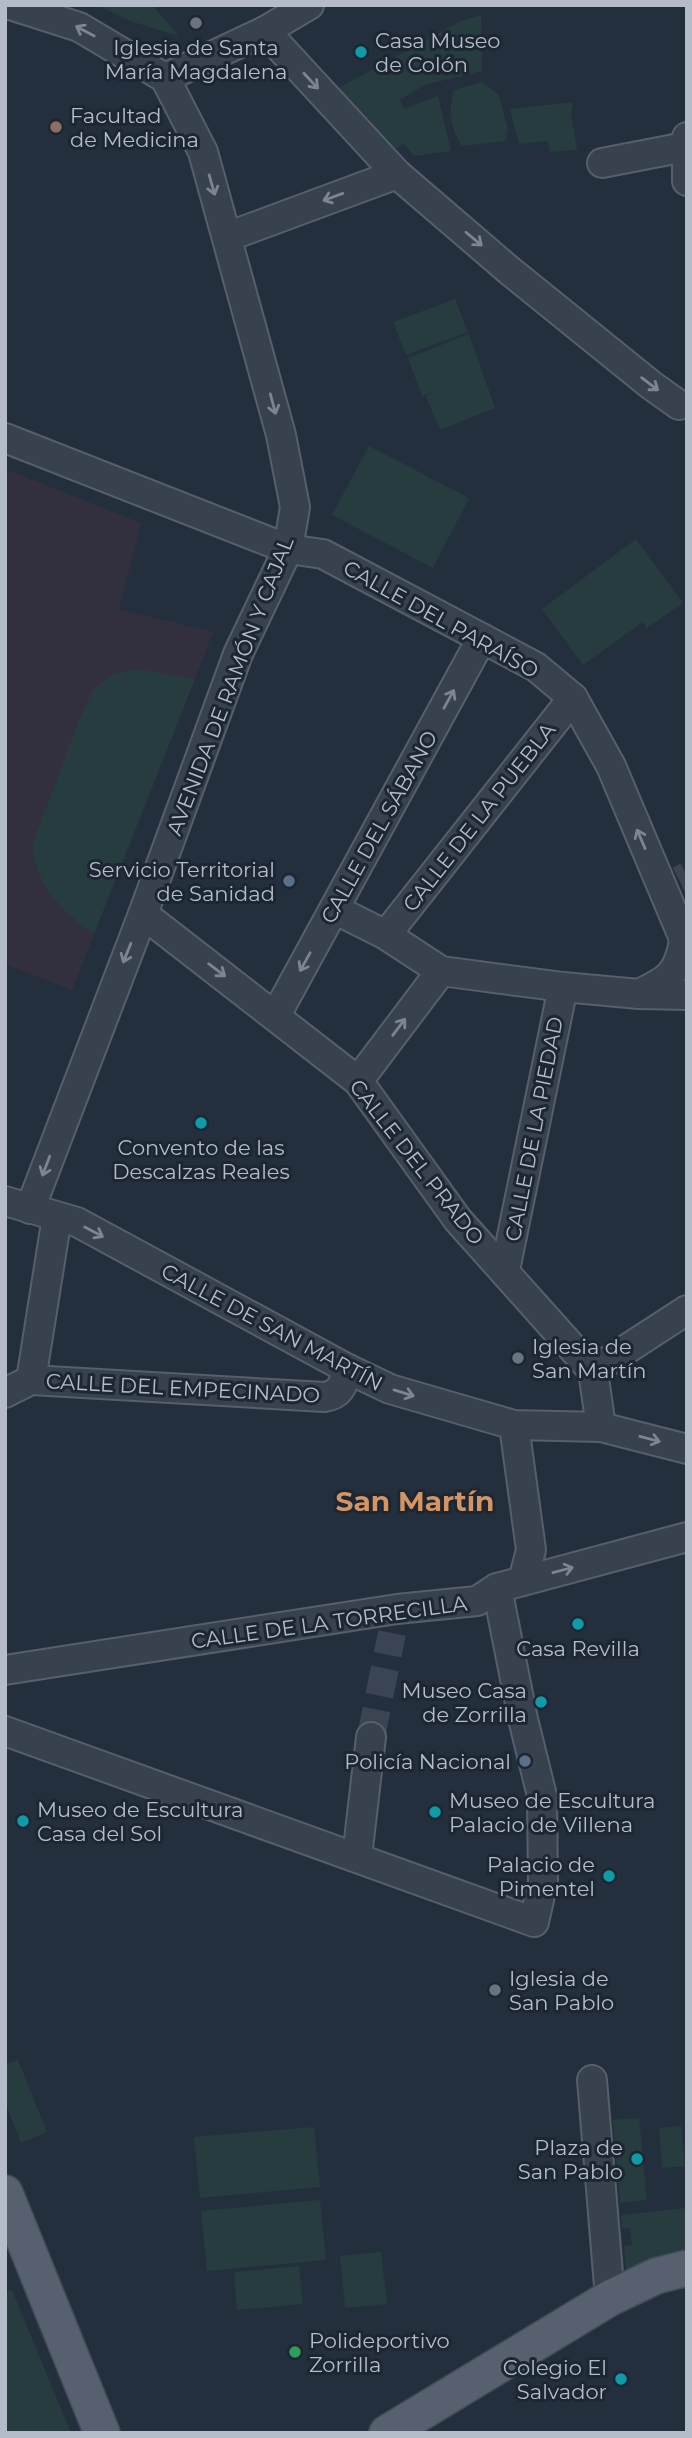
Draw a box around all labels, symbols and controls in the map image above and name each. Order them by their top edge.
marker: Iglesia de Santa María Magdalena [188,15,204,31]
one-way arrow [75,24,96,37]
place label: Casa Museo de Colón [375,28,501,77]
place label: Iglesia de Santa María Magdalena [105,35,287,84]
marker: Casa Museo de Colón [353,44,369,60]
one-way arrow [303,72,320,89]
place label: Facultad de Medicina [70,103,199,152]
marker: Facultad de Medicina [48,119,64,135]
one-way arrow [206,173,219,196]
one-way arrow [323,192,344,205]
one-way arrow [465,231,483,247]
one-way arrow [640,376,659,391]
one-way arrow [267,392,280,415]
street label: AVENIDA DE RAMÓN Y CAJAL [161,533,299,839]
street label: CALLE DEL PARAÍSO [339,555,543,683]
one-way arrow [442,689,456,709]
street label: CALLE DE LA PUEBLA [398,717,561,916]
street label: CALLE DEL SÁBANO [316,726,442,928]
one-way arrow [634,828,647,850]
place label: Servicio Territorial de Sanidad [89,857,275,906]
marker: Servicio Territorial de Sanidad [281,873,297,889]
one-way arrow [120,942,133,964]
one-way arrow [298,951,311,972]
one-way arrow [207,963,226,978]
street label: CALLE DE LA PIEDAD [500,1014,568,1244]
one-way arrow [392,1018,407,1037]
street label: CALLE DEL PRADO [345,1074,489,1250]
marker: Convento de las Descalzas Reales [193,1115,209,1131]
place label: Convento de las Descalzas Reales [112,1135,290,1184]
one-way arrow [39,1154,52,1176]
one-way arrow [83,1226,104,1239]
street label: CALLE DE SAN MARTÍN [157,1258,387,1396]
place label: Iglesia de San Martín [532,1334,647,1383]
marker: Iglesia de San Martín [510,1350,526,1366]
street label: CALLE DEL EMPECINADO [45,1368,321,1408]
one-way arrow [393,1388,415,1401]
one-way arrow [639,1434,661,1447]
district label: San Martín [336,1484,494,1518]
one-way arrow [552,1563,574,1576]
street label: CALLE DE LA TORRECILLA [189,1590,470,1654]
marker: Casa Revilla [570,1616,586,1632]
place label: Casa Revilla [516,1636,640,1661]
place label: Museo Casa de Zorrilla [401,1678,527,1727]
marker: Museo Casa de Zorrilla [533,1694,549,1710]
place label: Policía Nacional [344,1749,511,1774]
marker: Policía Nacional [517,1753,533,1769]
place label: Museo de Escultura Palacio de Villena [449,1788,655,1837]
place label: Museo de Escultura Casa del Sol [37,1797,243,1846]
marker: Museo de Escultura Palacio de Villena [427,1804,443,1820]
marker: Museo de Escultura Casa del Sol [15,1813,31,1829]
place label: Palacio de Pimentel [487,1852,595,1901]
marker: Palacio de Pimentel [601,1868,617,1884]
place label: Iglesia de San Pablo [509,1966,614,2015]
marker: Iglesia de San Pablo [487,1982,503,1998]
place label: Plaza de San Pablo [518,2135,623,2184]
marker: Plaza de San Pablo [629,2151,645,2167]
place label: Polideportivo Zorrilla [309,2328,450,2377]
marker: Polideportivo Zorrilla [287,2344,303,2360]
place label: Colegio El Salvador [503,2355,607,2404]
marker: Colegio El Salvador [613,2371,629,2387]

